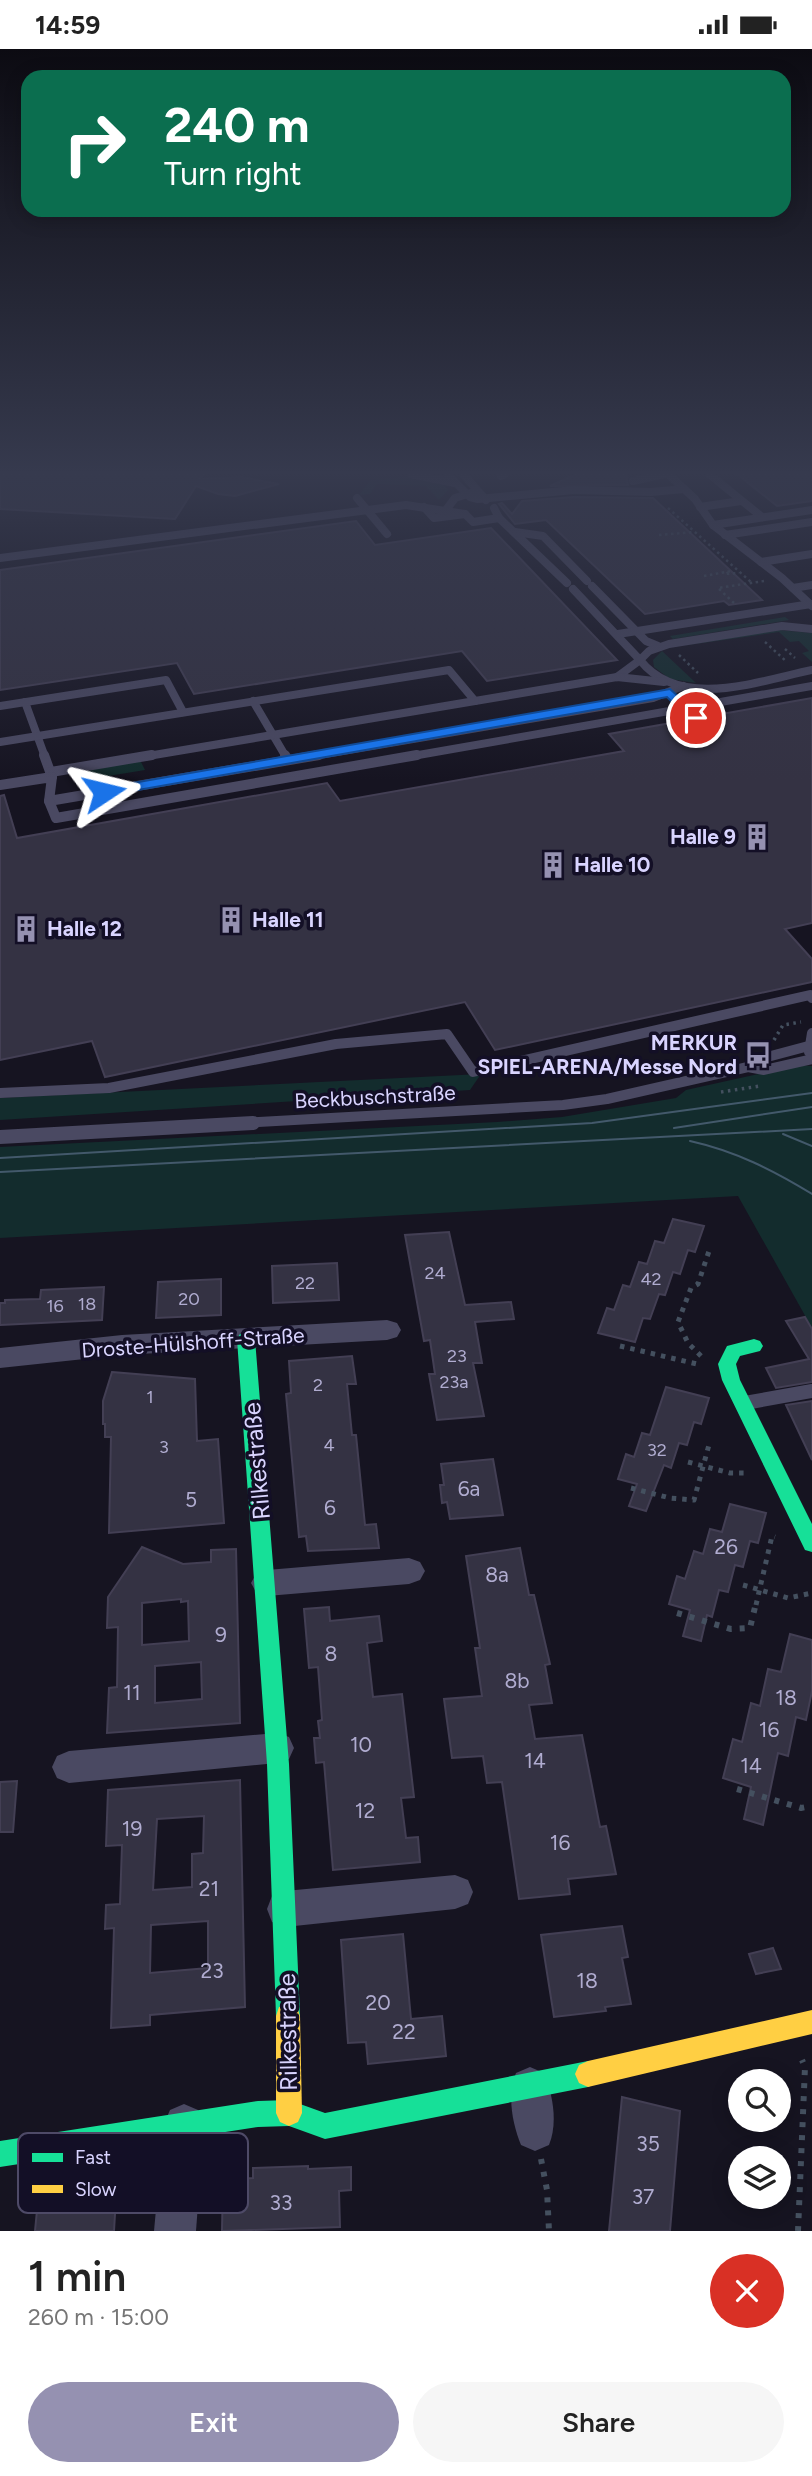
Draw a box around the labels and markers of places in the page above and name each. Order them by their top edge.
pin [666,688,726,748]
building icon: Halle 9 [742,822,772,852]
place label: Halle 9 [670,824,736,849]
building icon: Halle 10 [538,850,568,880]
place label: Halle 10 [574,852,650,877]
building icon: Halle 11 [216,905,246,935]
place label: Halle 11 [252,907,324,932]
building icon: Halle 12 [11,914,41,944]
place label: Halle 12 [47,916,122,941]
place label: MERKUR SPIEL-ARENA/Messe Nord [477,1030,737,1079]
bus stop icon: MERKUR SPIEL-ARENA/Messe Nord [743,1040,773,1070]

